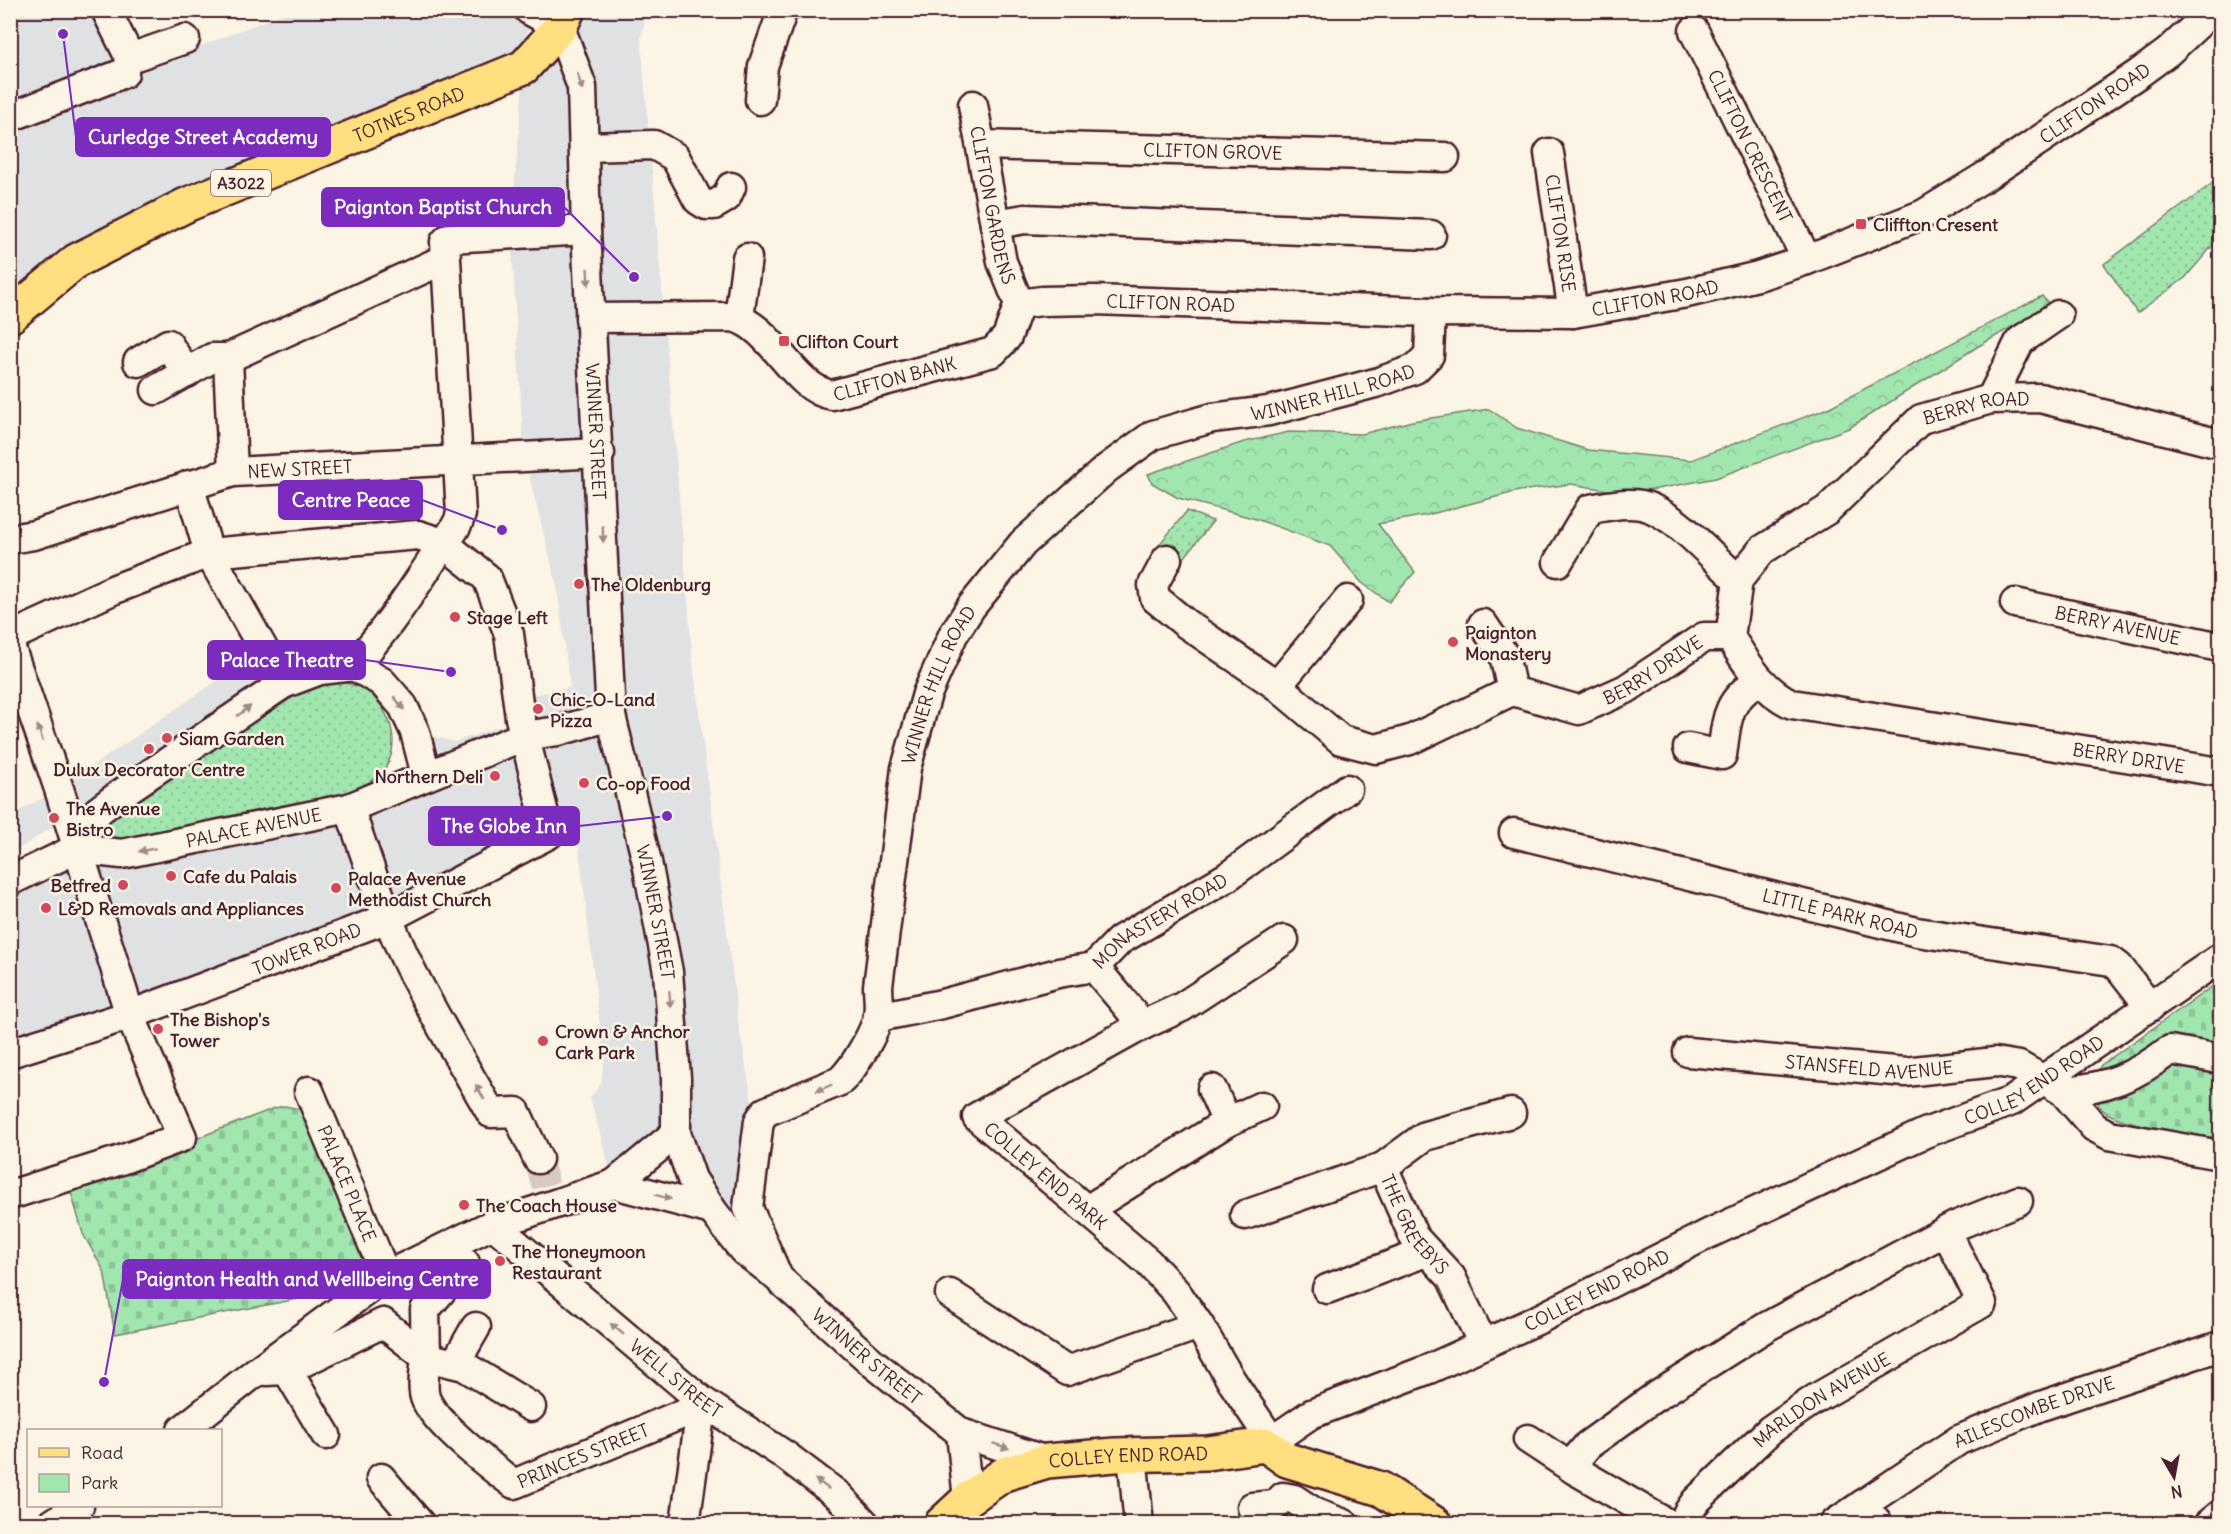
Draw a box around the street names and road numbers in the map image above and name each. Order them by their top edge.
street label: CLIFTON ROAD [2035,57,2155,149]
street label: CLIFTON CRESCENT [1703,66,1798,226]
street label: TOTNES ROAD [350,81,468,147]
street label: CLIFTON GARDENS [966,124,1021,288]
street label: CLIFTON GROVE [1143,138,1283,164]
road number: A3022 [211,170,271,196]
street label: CLIFTON RISE [1541,172,1581,294]
street label: CLIFTON ROAD [1590,274,1721,321]
street label: CLIFTON ROAD [1106,289,1236,317]
street label: CLIFTON BANK [830,351,958,406]
street label: WINNER HILL ROAD [1249,358,1418,425]
street label: WINNER STREET [581,362,611,500]
street label: BERRY ROAD [1920,387,2030,429]
street label: NEW STREET [247,454,353,483]
street label: BERRY AVENUE [2053,600,2182,650]
street label: WINNER HILL ROAD [896,601,981,767]
street label: BERRY DRIVE [1599,630,1707,709]
street label: BERRY DRIVE [2071,737,2187,778]
street label: PALACE AVENUE [184,802,324,852]
street label: WINNER STREET [632,842,680,980]
street label: MONASTERY ROAD [1087,868,1231,973]
street label: LITTLE PARK ROAD [1760,883,1921,943]
street label: TOWER ROAD [249,918,365,980]
street label: COLLEY END ROAD [1961,1030,2108,1129]
street label: STANSFELD AVENUE [1784,1050,1954,1084]
street label: COLLEY END PARK [980,1117,1112,1234]
street label: PALACE PLACE [313,1122,382,1245]
street label: THE GREEBYS [1376,1170,1454,1279]
street label: COLLEY END ROAD [1520,1244,1673,1336]
street label: WINNER STREET [808,1303,927,1409]
street label: WELL STREET [625,1334,726,1422]
street label: MARLDON AVENUE [1748,1347,1894,1452]
street label: AILESCOMBE DRIVE [1950,1371,2117,1452]
street label: PRINCES STREET [514,1418,652,1493]
street label: COLLEY END ROAD [1048,1441,1208,1472]

